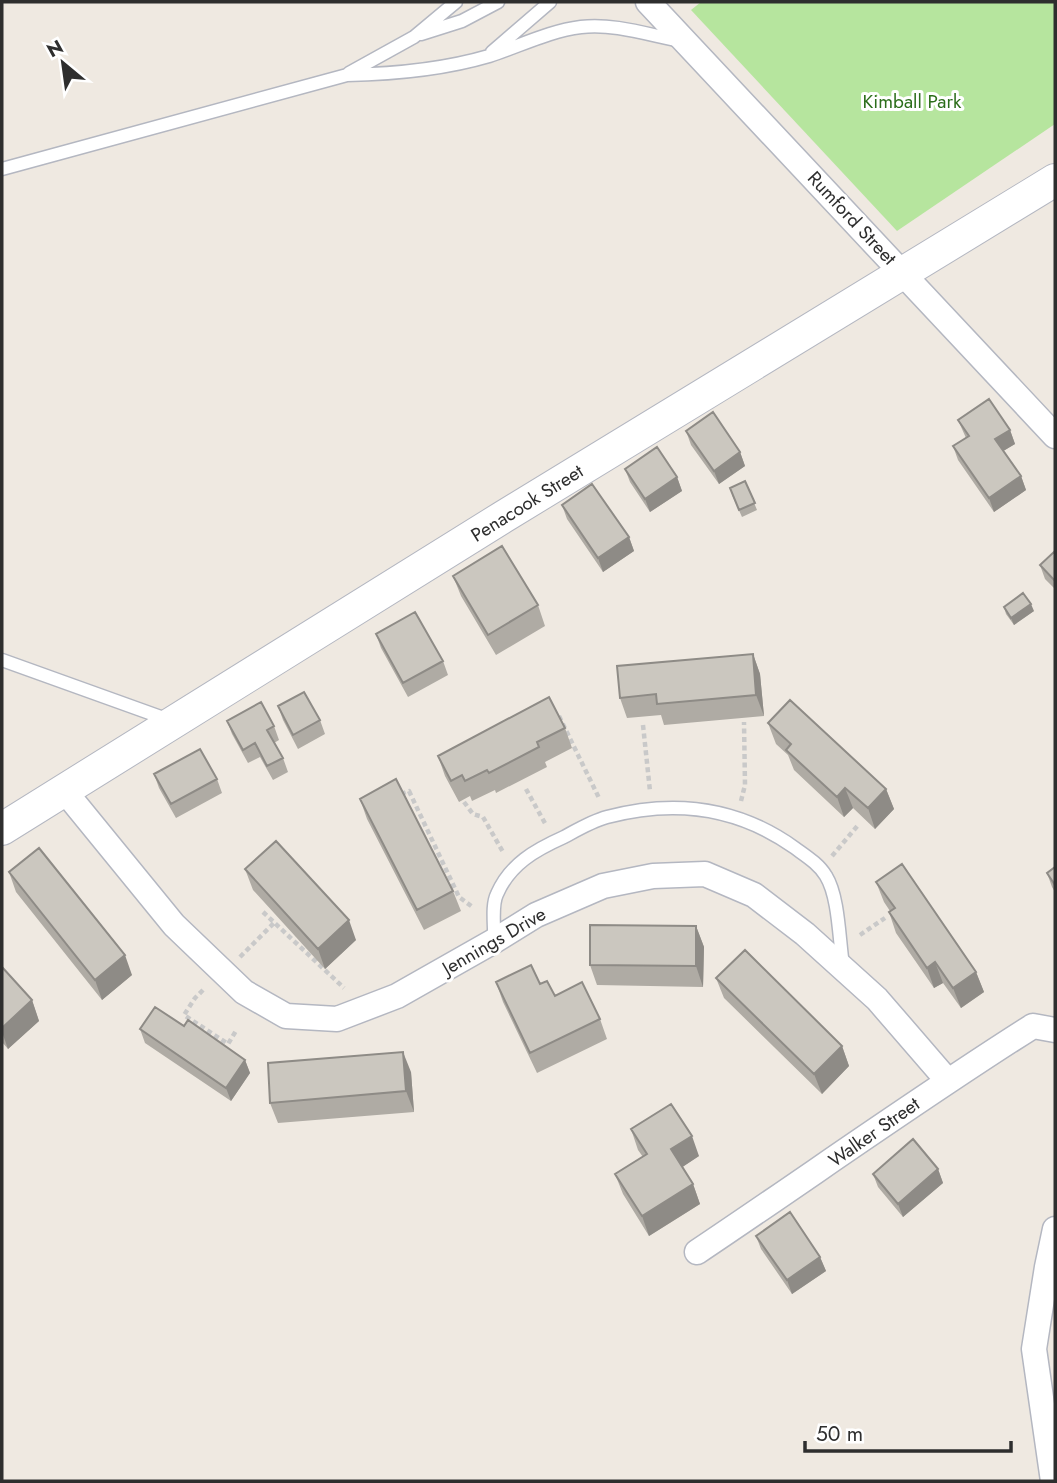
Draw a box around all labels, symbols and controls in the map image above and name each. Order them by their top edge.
north arrow [28,28,98,98]
text: N [42,33,68,64]
park label: Kimball Park [863,88,962,115]
street label: Rumford Street [801,165,903,271]
street label: Penacook Street [466,457,589,548]
street label: Jennings Drive [435,900,551,983]
street label: Walker Street [823,1090,925,1173]
scale bar [805,1410,1012,1454]
text: 50 m [816,1419,863,1449]

